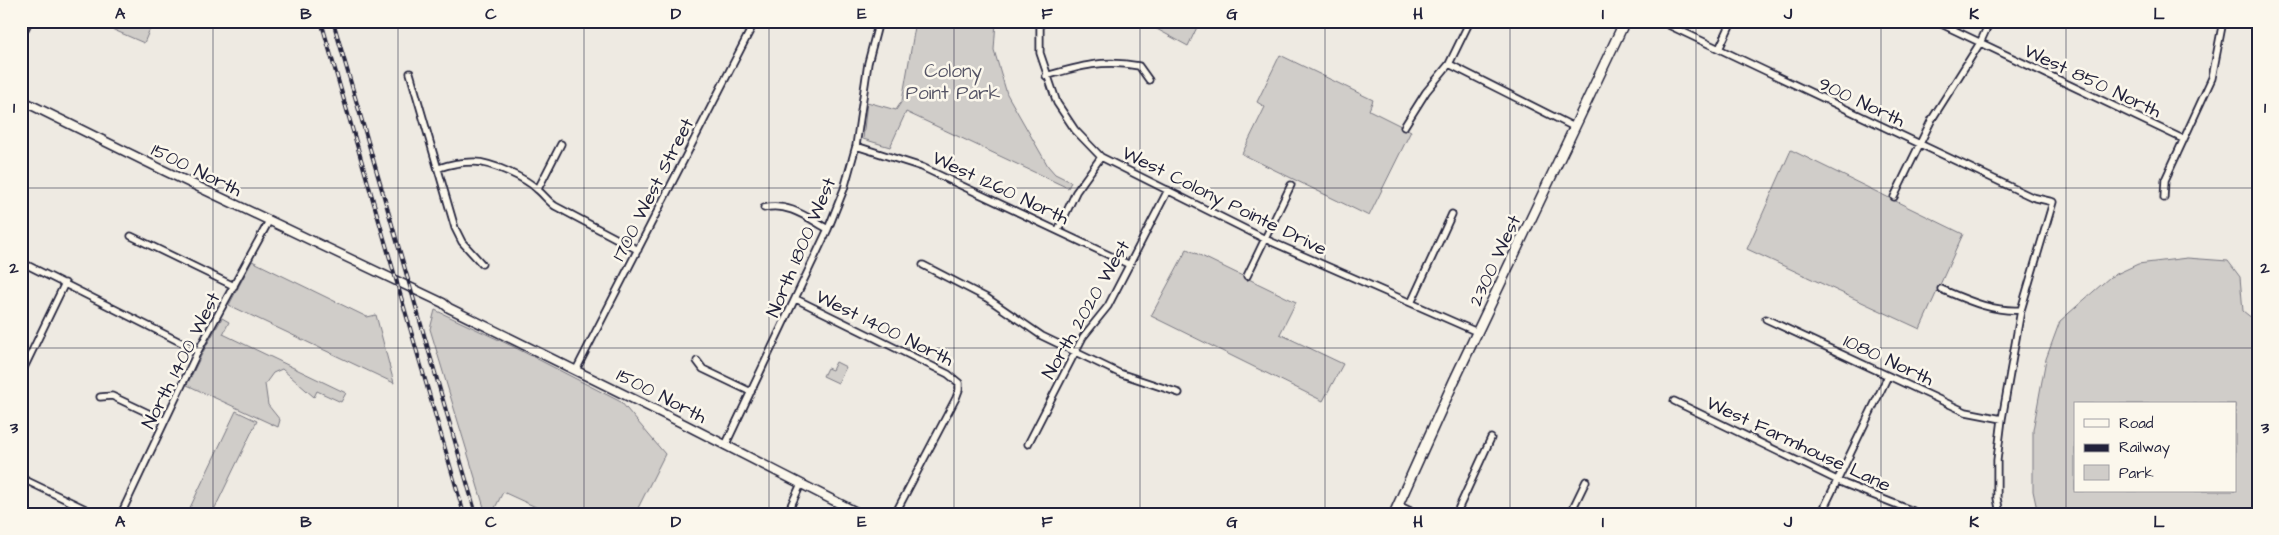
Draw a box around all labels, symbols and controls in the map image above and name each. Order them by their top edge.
text: A [115,3,126,25]
text: B [300,3,312,25]
text: C [485,3,497,25]
text: D [671,3,682,25]
text: E [857,3,867,25]
text: F [1041,3,1053,25]
text: G [1226,3,1238,25]
text: H [1413,3,1423,25]
text: I [1602,3,1604,25]
text: J [1783,3,1793,25]
text: K [1969,3,1979,25]
text: L [2153,3,2165,25]
street label: West 850 North [2019,38,2166,125]
park label: Colony Point Park [906,58,1001,107]
street label: 900 North [1814,71,1910,134]
text: 1 [13,97,16,119]
text: 1 [2264,97,2267,119]
street label: 1700 West Street [606,113,701,266]
street label: 1500 North [147,137,247,204]
street label: West Colony Pointe Drive [1117,140,1331,264]
street label: West 1260 North [928,145,1074,232]
street label: North 1800 West [760,173,843,322]
street label: 2300 West [1463,210,1528,311]
street label: North 2020 West [1035,235,1137,384]
text: 2 [8,257,19,279]
text: 2 [2259,257,2270,279]
street label: West 1400 North [811,283,958,374]
street label: North 1400 West [135,287,228,434]
street label: 1080 North [1839,328,1938,393]
street label: 1500 North [612,362,711,431]
street label: West Farmhouse Lane [1702,390,1895,499]
legend [2074,402,2236,492]
text: Road [2119,413,2154,434]
text: 3 [9,417,19,439]
text: 3 [2260,417,2270,439]
text: Railway [2119,437,2170,459]
text: Park [2119,463,2154,484]
text: A [115,511,126,533]
text: B [300,511,312,533]
text: C [485,511,497,533]
text: D [671,511,682,533]
text: E [857,511,867,533]
text: F [1041,511,1053,533]
text: G [1226,511,1238,533]
text: H [1413,511,1423,533]
text: I [1602,511,1604,533]
text: J [1783,511,1793,533]
text: K [1969,511,1979,533]
text: L [2153,511,2165,533]

